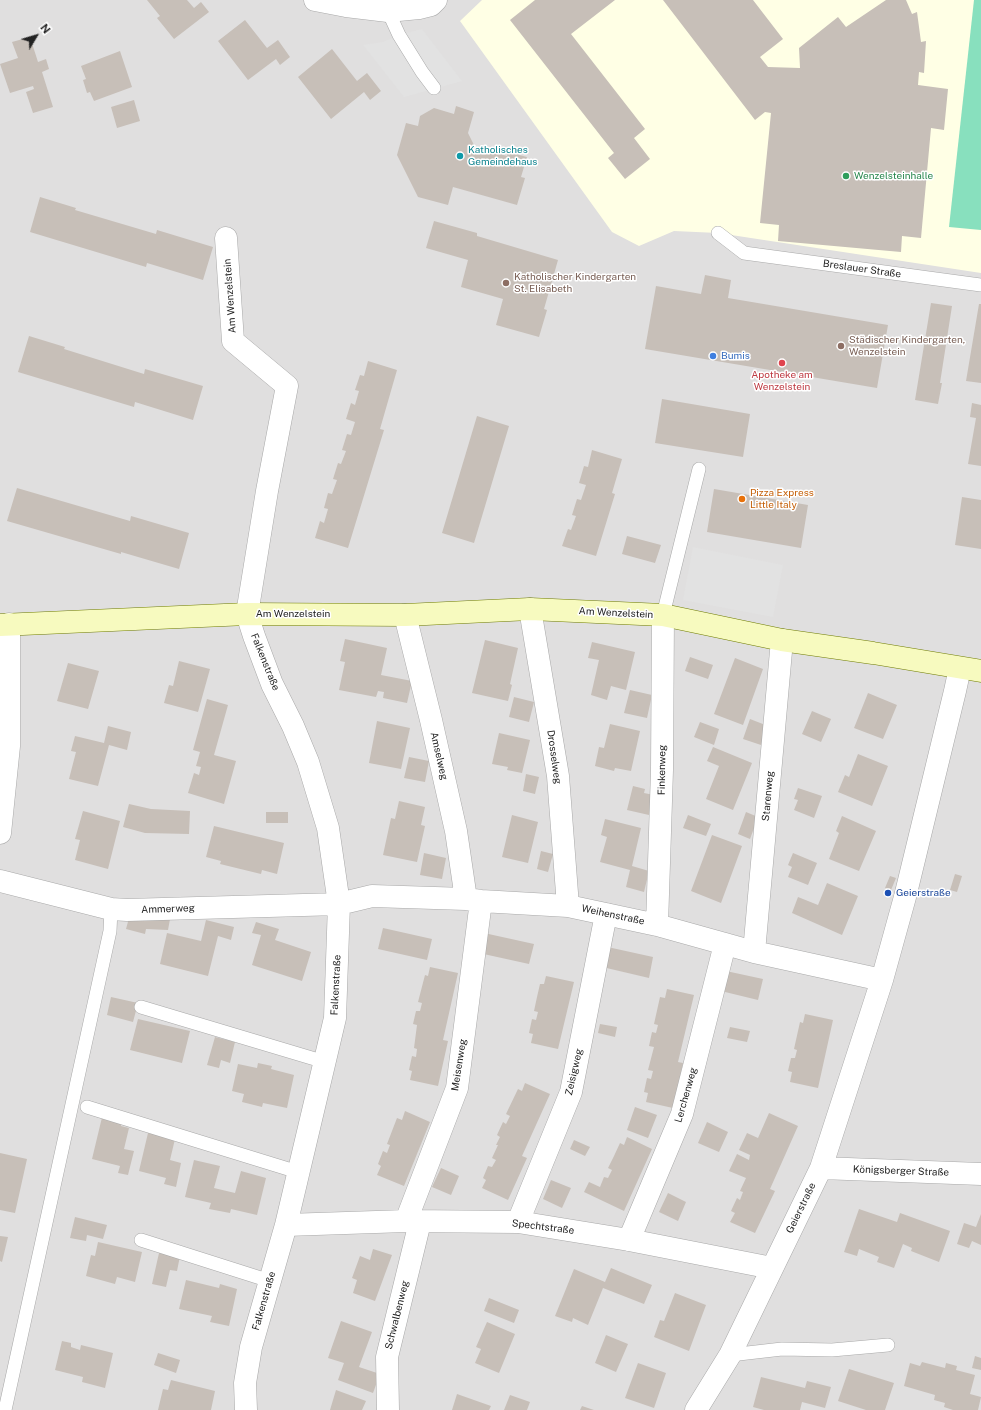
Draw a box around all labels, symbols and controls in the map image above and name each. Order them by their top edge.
north arrow [16,16,56,56]
text: N [38,22,53,36]
place label: Katholisches Gemeindehaus [468,144,537,168]
marker: Katholisches Gemeindehaus [455,151,465,161]
place label: Wenzelsteinhalle [854,170,933,182]
marker: Wenzelsteinhalle [841,171,851,181]
street label: Am Wenzelstein [221,258,239,334]
street label: Breslauer Straße [822,258,902,280]
place label: Katholischer Kindergarten St. Elisabeth [514,271,636,294]
marker: Katholischer Kindergarten St. Elisabeth [501,278,511,288]
place label: Städischer Kindergarten, Wenzelstein [849,334,965,358]
marker: Städischer Kindergarten, Wenzelstein [836,341,846,351]
place label: Bumis [721,350,750,362]
marker: Bumis [708,351,718,361]
marker: Apotheke am Wenzelstein [777,358,787,368]
place label: Apotheke am Wenzelstein [751,369,813,392]
place label: Pizza Express Little Italy [750,487,814,510]
marker: Pizza Express Little Italy [737,494,747,504]
street label: Am Wenzelstein [578,605,654,621]
street label: Am Wenzelstein [256,608,330,620]
street label: Falkenstraße [248,632,282,692]
street label: Drosselweg [544,729,564,785]
street label: Amselweg [428,731,450,781]
street label: Finkenweg [656,745,668,795]
street label: Starenweg [760,770,776,822]
place label: Geierstraße [896,887,951,899]
marker: Geierstraße [883,888,893,898]
street label: Ammerweg [141,902,195,916]
street label: Weihenstraße [580,902,646,928]
street label: Falkenstraße [328,954,344,1016]
street label: Meisenweg [449,1038,469,1092]
street label: Zeisigweg [563,1047,585,1097]
street label: Lerchenweg [672,1066,700,1124]
street label: Königsberger Straße [853,1163,949,1179]
street label: Geierstraße [784,1181,818,1235]
street label: Spechtstraße [511,1217,575,1237]
street label: Falkenstraße [250,1270,278,1332]
street label: Schwalbenweg [383,1279,411,1351]

